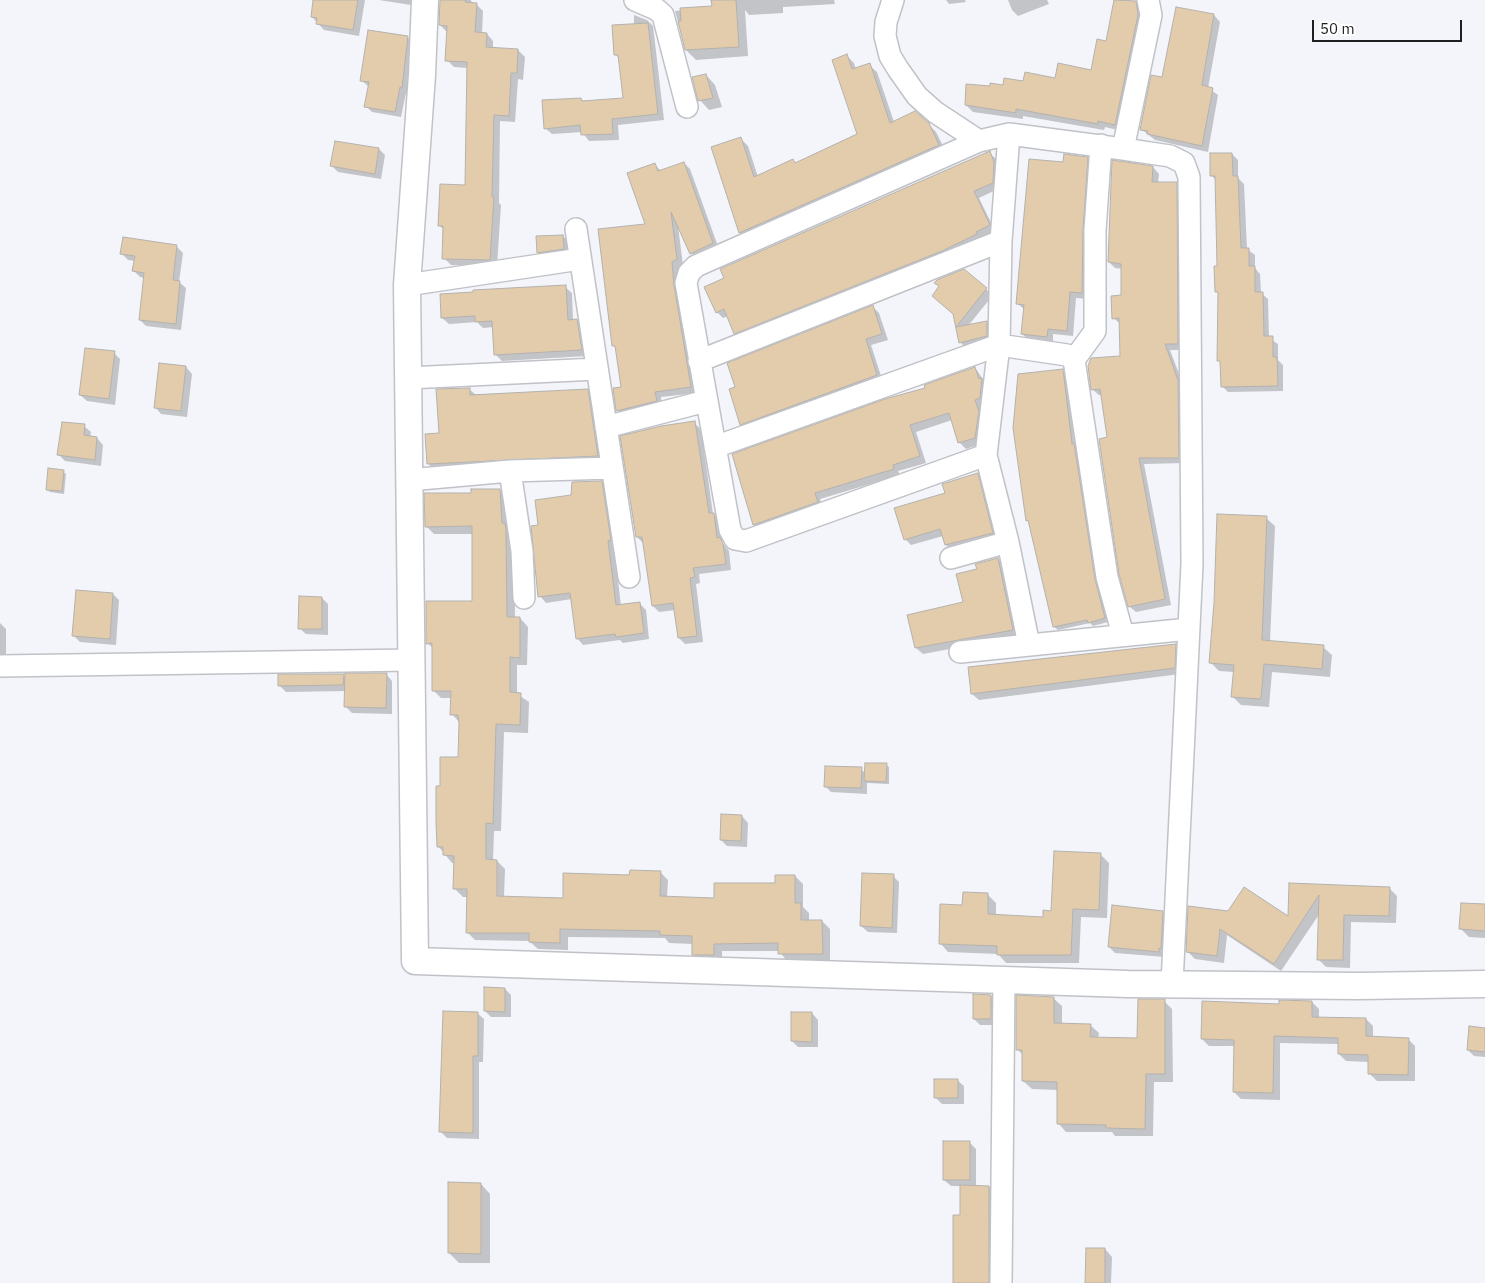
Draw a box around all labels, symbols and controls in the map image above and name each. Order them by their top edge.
scale bar [1315,10,1465,42]
text: 50 m [1320,19,1355,38]

